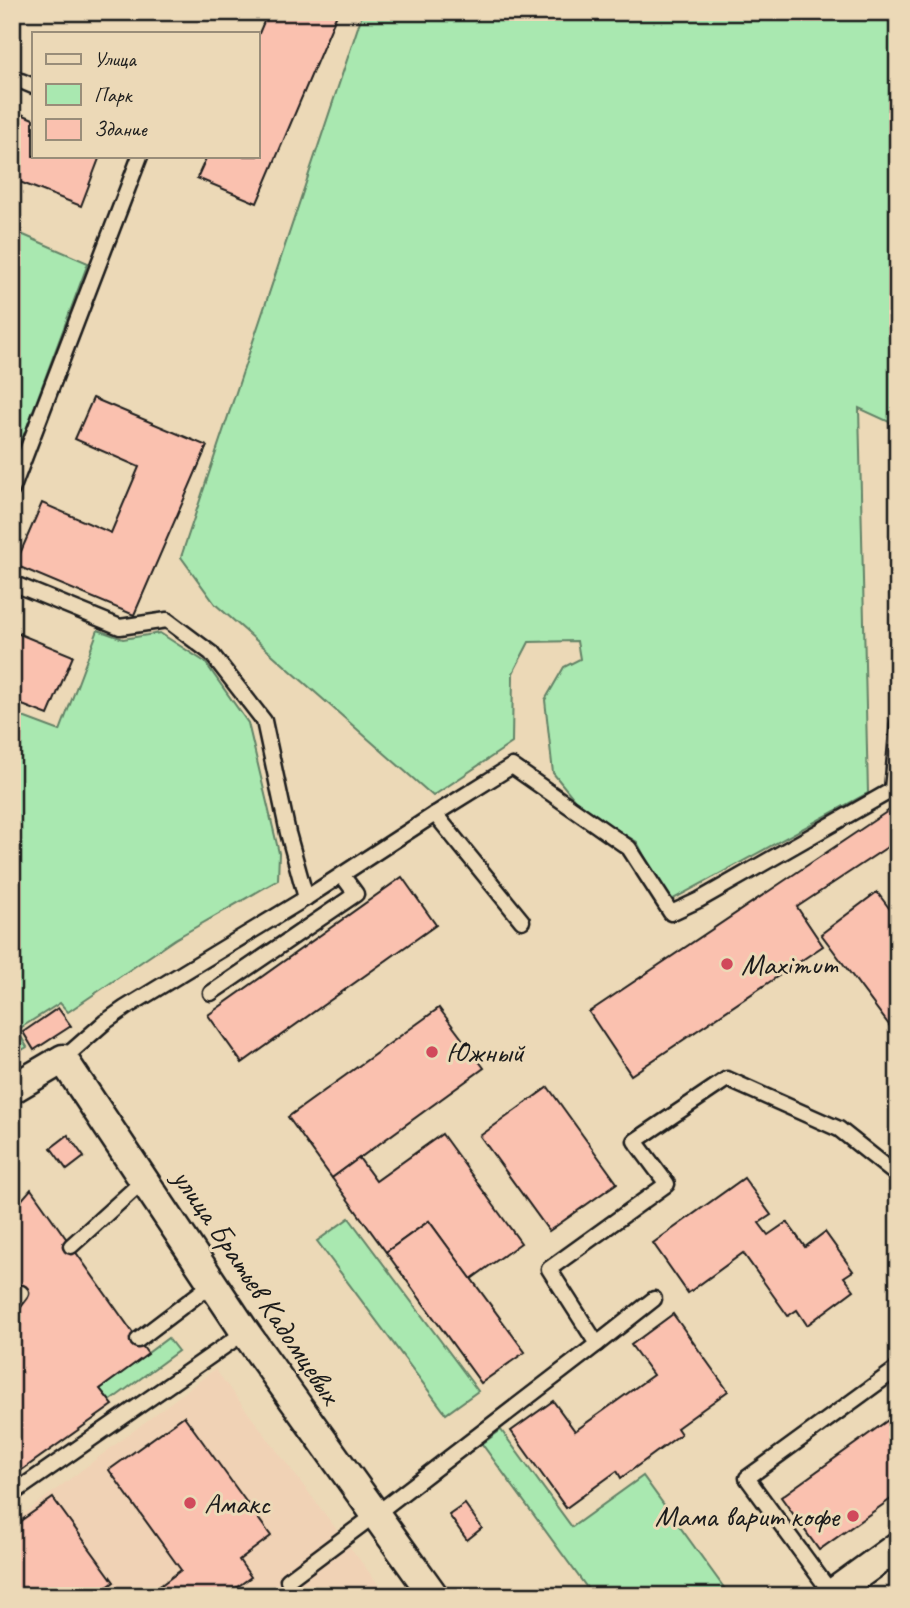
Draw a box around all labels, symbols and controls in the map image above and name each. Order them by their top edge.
legend [32,32,259,158]
text: Улица [94,46,137,72]
text: Парк [94,82,134,108]
text: Здание [94,116,148,142]
place label: Maximum [741,945,839,983]
marker: Maximum [719,956,735,972]
place label: Южный [446,1033,525,1071]
marker: Южный [424,1044,440,1060]
street label: улица Братьев Кадомцевых [163,1160,351,1413]
place label: Амакс [204,1484,271,1522]
marker: Амакс [182,1495,198,1511]
place label: Мама варит кофе [655,1497,841,1535]
marker: Мама варит кофе [845,1508,861,1524]

